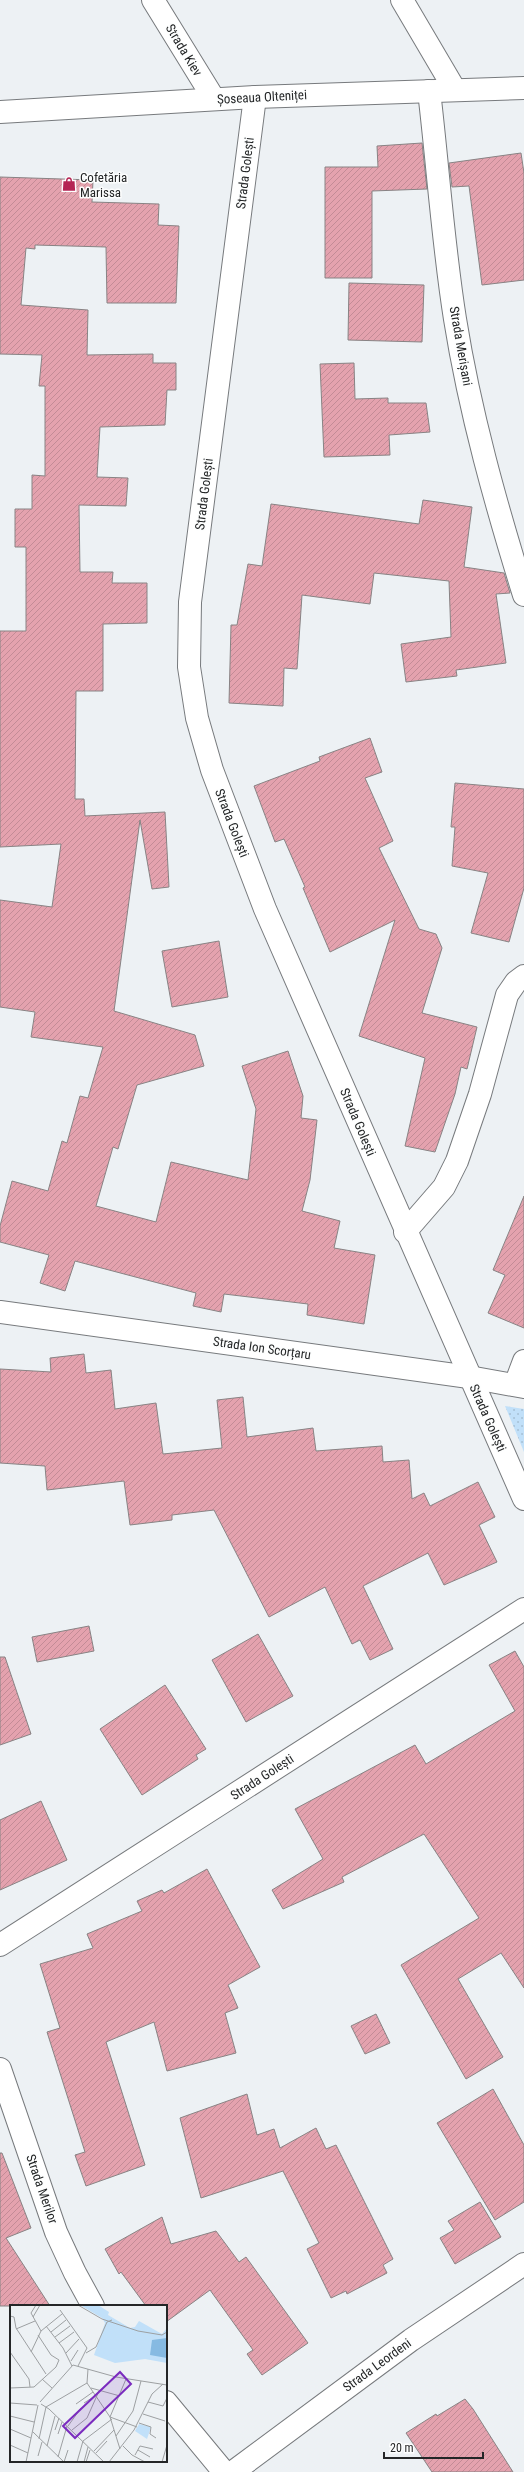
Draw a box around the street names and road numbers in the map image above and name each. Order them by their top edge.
street label: Strada Kiev [163,21,206,79]
street label: Șoseaua Olteniței [217,87,307,108]
street label: Strada Golești [233,136,258,210]
street label: Strada Merișani [446,305,475,387]
street label: Strada Golești [192,457,217,531]
street label: Strada Golești [211,787,252,860]
street label: Strada Golești [336,1086,379,1159]
street label: Strada Ion Scorțaru [212,1334,312,1363]
street label: Strada Golești [466,1382,510,1454]
street label: Strada Golești [228,1751,297,1804]
street label: Strada Merilor [23,2152,61,2226]
street label: Strada Leordeni [340,2335,414,2395]

